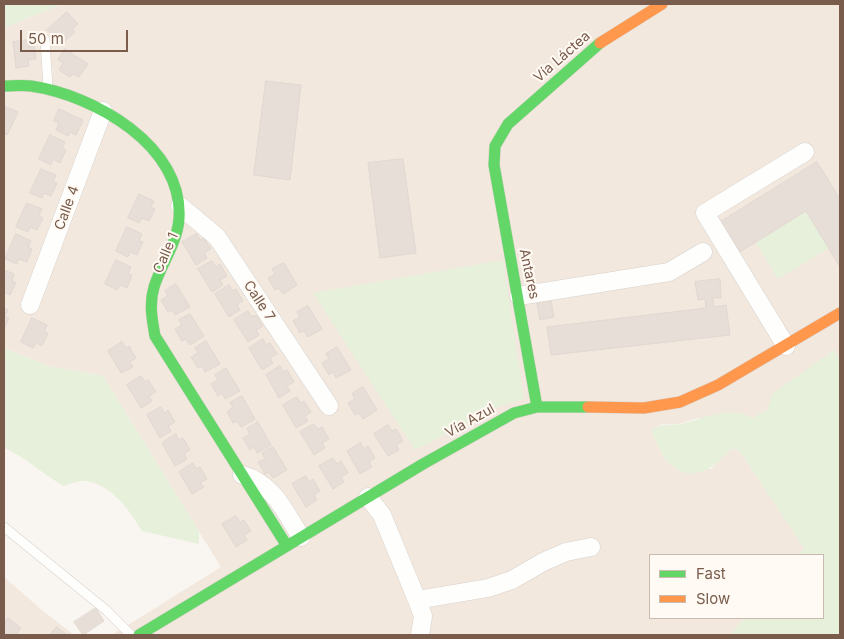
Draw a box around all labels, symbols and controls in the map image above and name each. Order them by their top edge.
scale bar [22,20,130,52]
street label: Vía Láctea [530,28,594,86]
text: 50 m [28,29,64,48]
street label: Calle 4 [51,184,83,232]
street label: Calle 1 [150,230,182,276]
street label: Antares [515,247,543,301]
street label: Calle 7 [240,278,278,324]
street label: Vía Azul [442,401,498,441]
legend [649,554,824,619]
text: Fast [696,564,726,583]
text: Slow [696,589,730,608]

